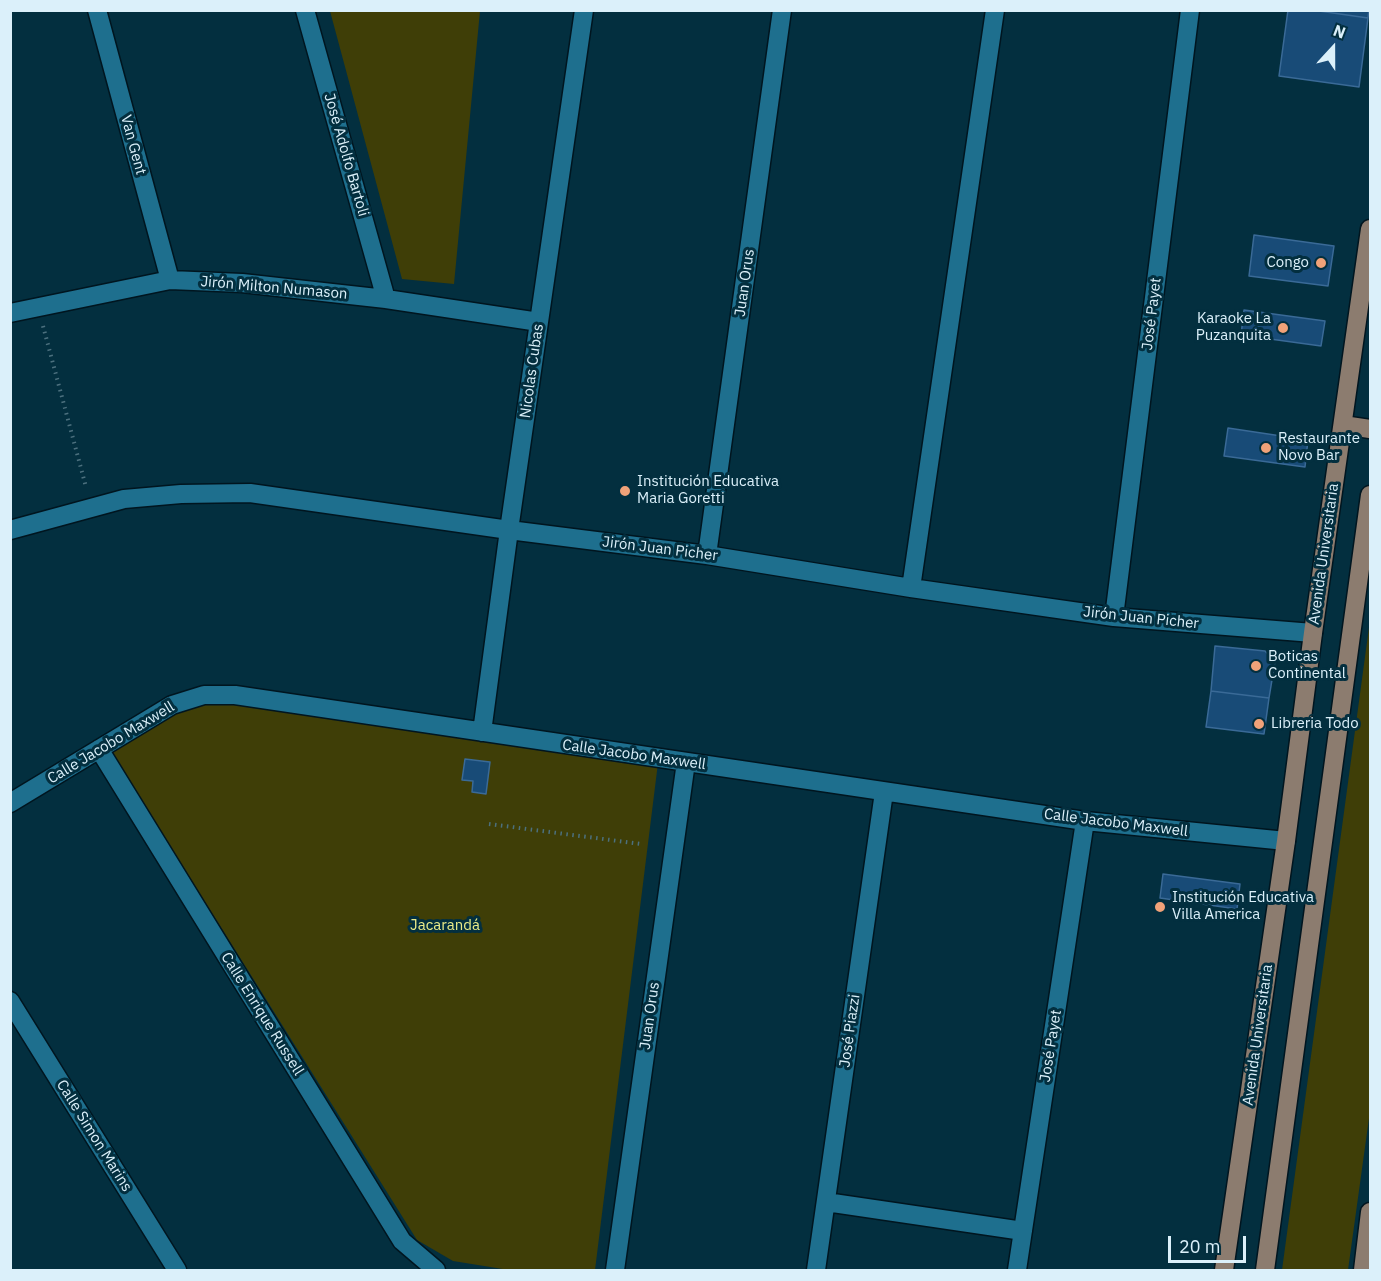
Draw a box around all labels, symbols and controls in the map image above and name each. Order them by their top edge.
north arrow [1303,18,1363,78]
text: N [1330,20,1348,43]
street label: José Adolfo Bartoli [320,91,372,219]
street label: Van Gent [116,113,150,177]
street label: Juan Orus [731,248,759,318]
place label: Congo [1267,254,1309,272]
marker: Congo [1314,256,1328,270]
street label: Jirón Milton Numason [200,273,348,303]
street label: José Payet [1139,277,1165,351]
place label: Karaoke La Puzanquita [1196,310,1271,345]
marker: Karaoke La Puzanquita [1276,321,1290,335]
street label: Nicolas Cubas [516,323,548,419]
place label: Restaurante Novo Bar [1278,430,1360,465]
marker: Restaurante Novo Bar [1259,441,1273,455]
place label: Institución Educativa Maria Goretti [637,473,779,508]
street label: Avenida Universitaria [1305,482,1343,626]
marker: Institución Educativa Maria Goretti [618,484,632,498]
street label: Jirón Juan Picher [601,533,719,565]
street label: Jirón Juan Picher [1082,603,1200,633]
place label: Boticas Continental [1268,648,1346,683]
marker: Boticas Continental [1249,659,1263,673]
street label: Calle Jacobo Maxwell [44,698,178,788]
place label: Libreria Todo [1271,715,1359,733]
marker: Libreria Todo [1252,717,1266,731]
street label: Calle Jacobo Maxwell [561,736,707,774]
street label: Calle Jacobo Maxwell [1043,805,1189,841]
place label: Institución Educativa Villa America [1172,889,1314,924]
marker: Institución Educativa Villa America [1153,900,1167,914]
park label: Jacarandá [410,917,480,935]
street label: Calle Enrique Russell [217,949,307,1079]
street label: Avenida Universitaria [1239,963,1277,1107]
street label: Juan Orus [636,981,664,1051]
street label: José Piazzi [836,993,864,1069]
street label: José Payet [1036,1009,1066,1083]
street label: Calle Simon Marins [52,1077,136,1195]
scale bar [1171,1224,1249,1262]
text: 20 m [1179,1235,1221,1258]

